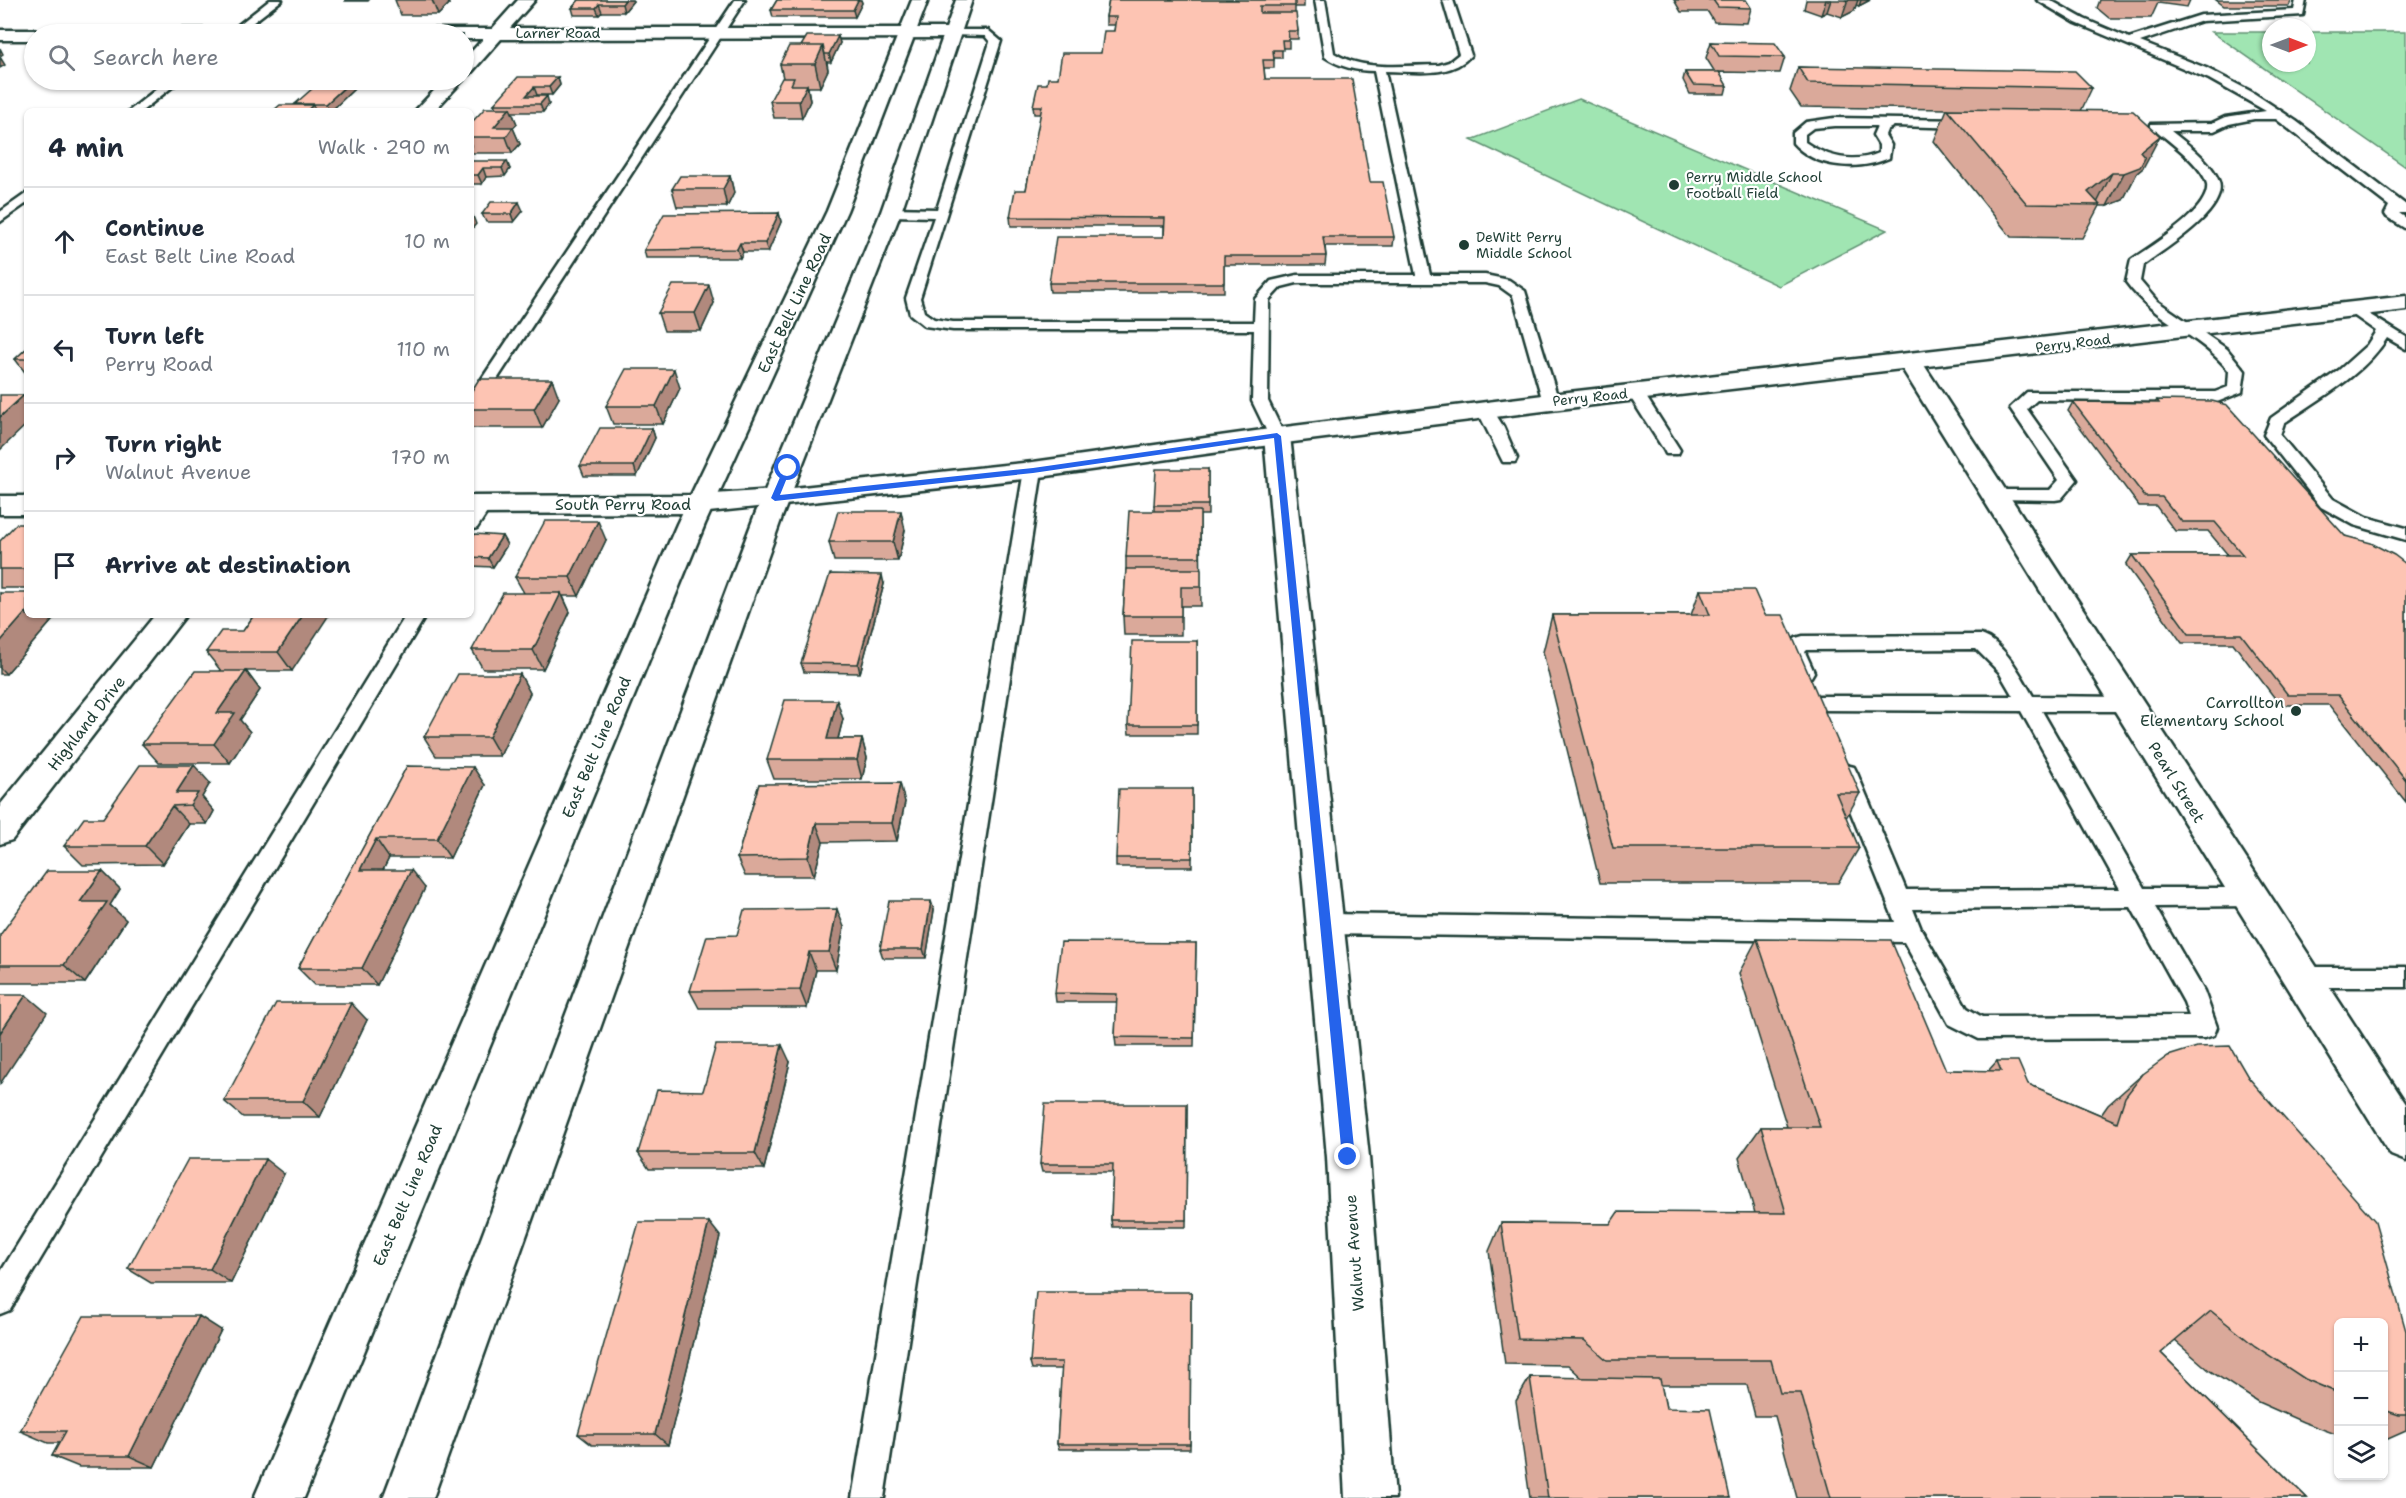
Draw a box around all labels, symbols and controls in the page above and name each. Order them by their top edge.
north arrow [2262,18,2316,72]
search box [24,24,474,90]
street label: Larner Road [516,24,601,42]
icon: search [45,41,78,74]
text: Search here [93,43,219,72]
text: 4 min [48,130,124,165]
text: Walk · 290 m [318,134,450,160]
place label: Perry Middle School Football Field [1686,168,1823,202]
marker: Perry Middle School Football Field [1667,178,1681,192]
text: Continue [105,214,205,243]
icon: ahead [48,225,81,258]
text: 10 m [404,228,450,254]
place label: DeWitt Perry Middle School [1476,228,1572,262]
street label: East Belt Line Road [753,230,836,377]
marker: DeWitt Perry Middle School [1457,238,1471,252]
text: East Belt Line Road [105,243,295,269]
text: Turn left [105,322,204,351]
street label: Perry Road [2034,329,2112,357]
icon: left [48,333,81,366]
text: 110 m [396,336,450,362]
text: Perry Road [105,351,213,377]
street label: Perry Road [1551,384,1629,410]
text: Turn right [105,430,222,459]
icon: right [48,441,81,474]
text: 170 m [391,444,450,470]
route start [774,454,800,480]
text: Walnut Avenue [105,459,251,485]
street label: South Perry Road [555,494,691,515]
icon: arrive [48,549,81,582]
text: Arrive at destination [105,551,351,580]
street label: Highland Drive [43,672,130,775]
street label: East Belt Line Road [557,673,636,821]
place label: Carrollton Elementary School [2140,692,2284,731]
marker: Carrollton Elementary School [2289,704,2303,718]
street label: Pearl Street [2143,738,2210,827]
street label: East Belt Line Road [368,1121,447,1269]
route end [1334,1143,1360,1169]
street label: Walnut Avenue [1340,1194,1369,1312]
map controls [2334,1318,2388,1480]
button: + [2334,1318,2388,1372]
button: − [2334,1372,2388,1426]
button: layers [2334,1426,2388,1480]

